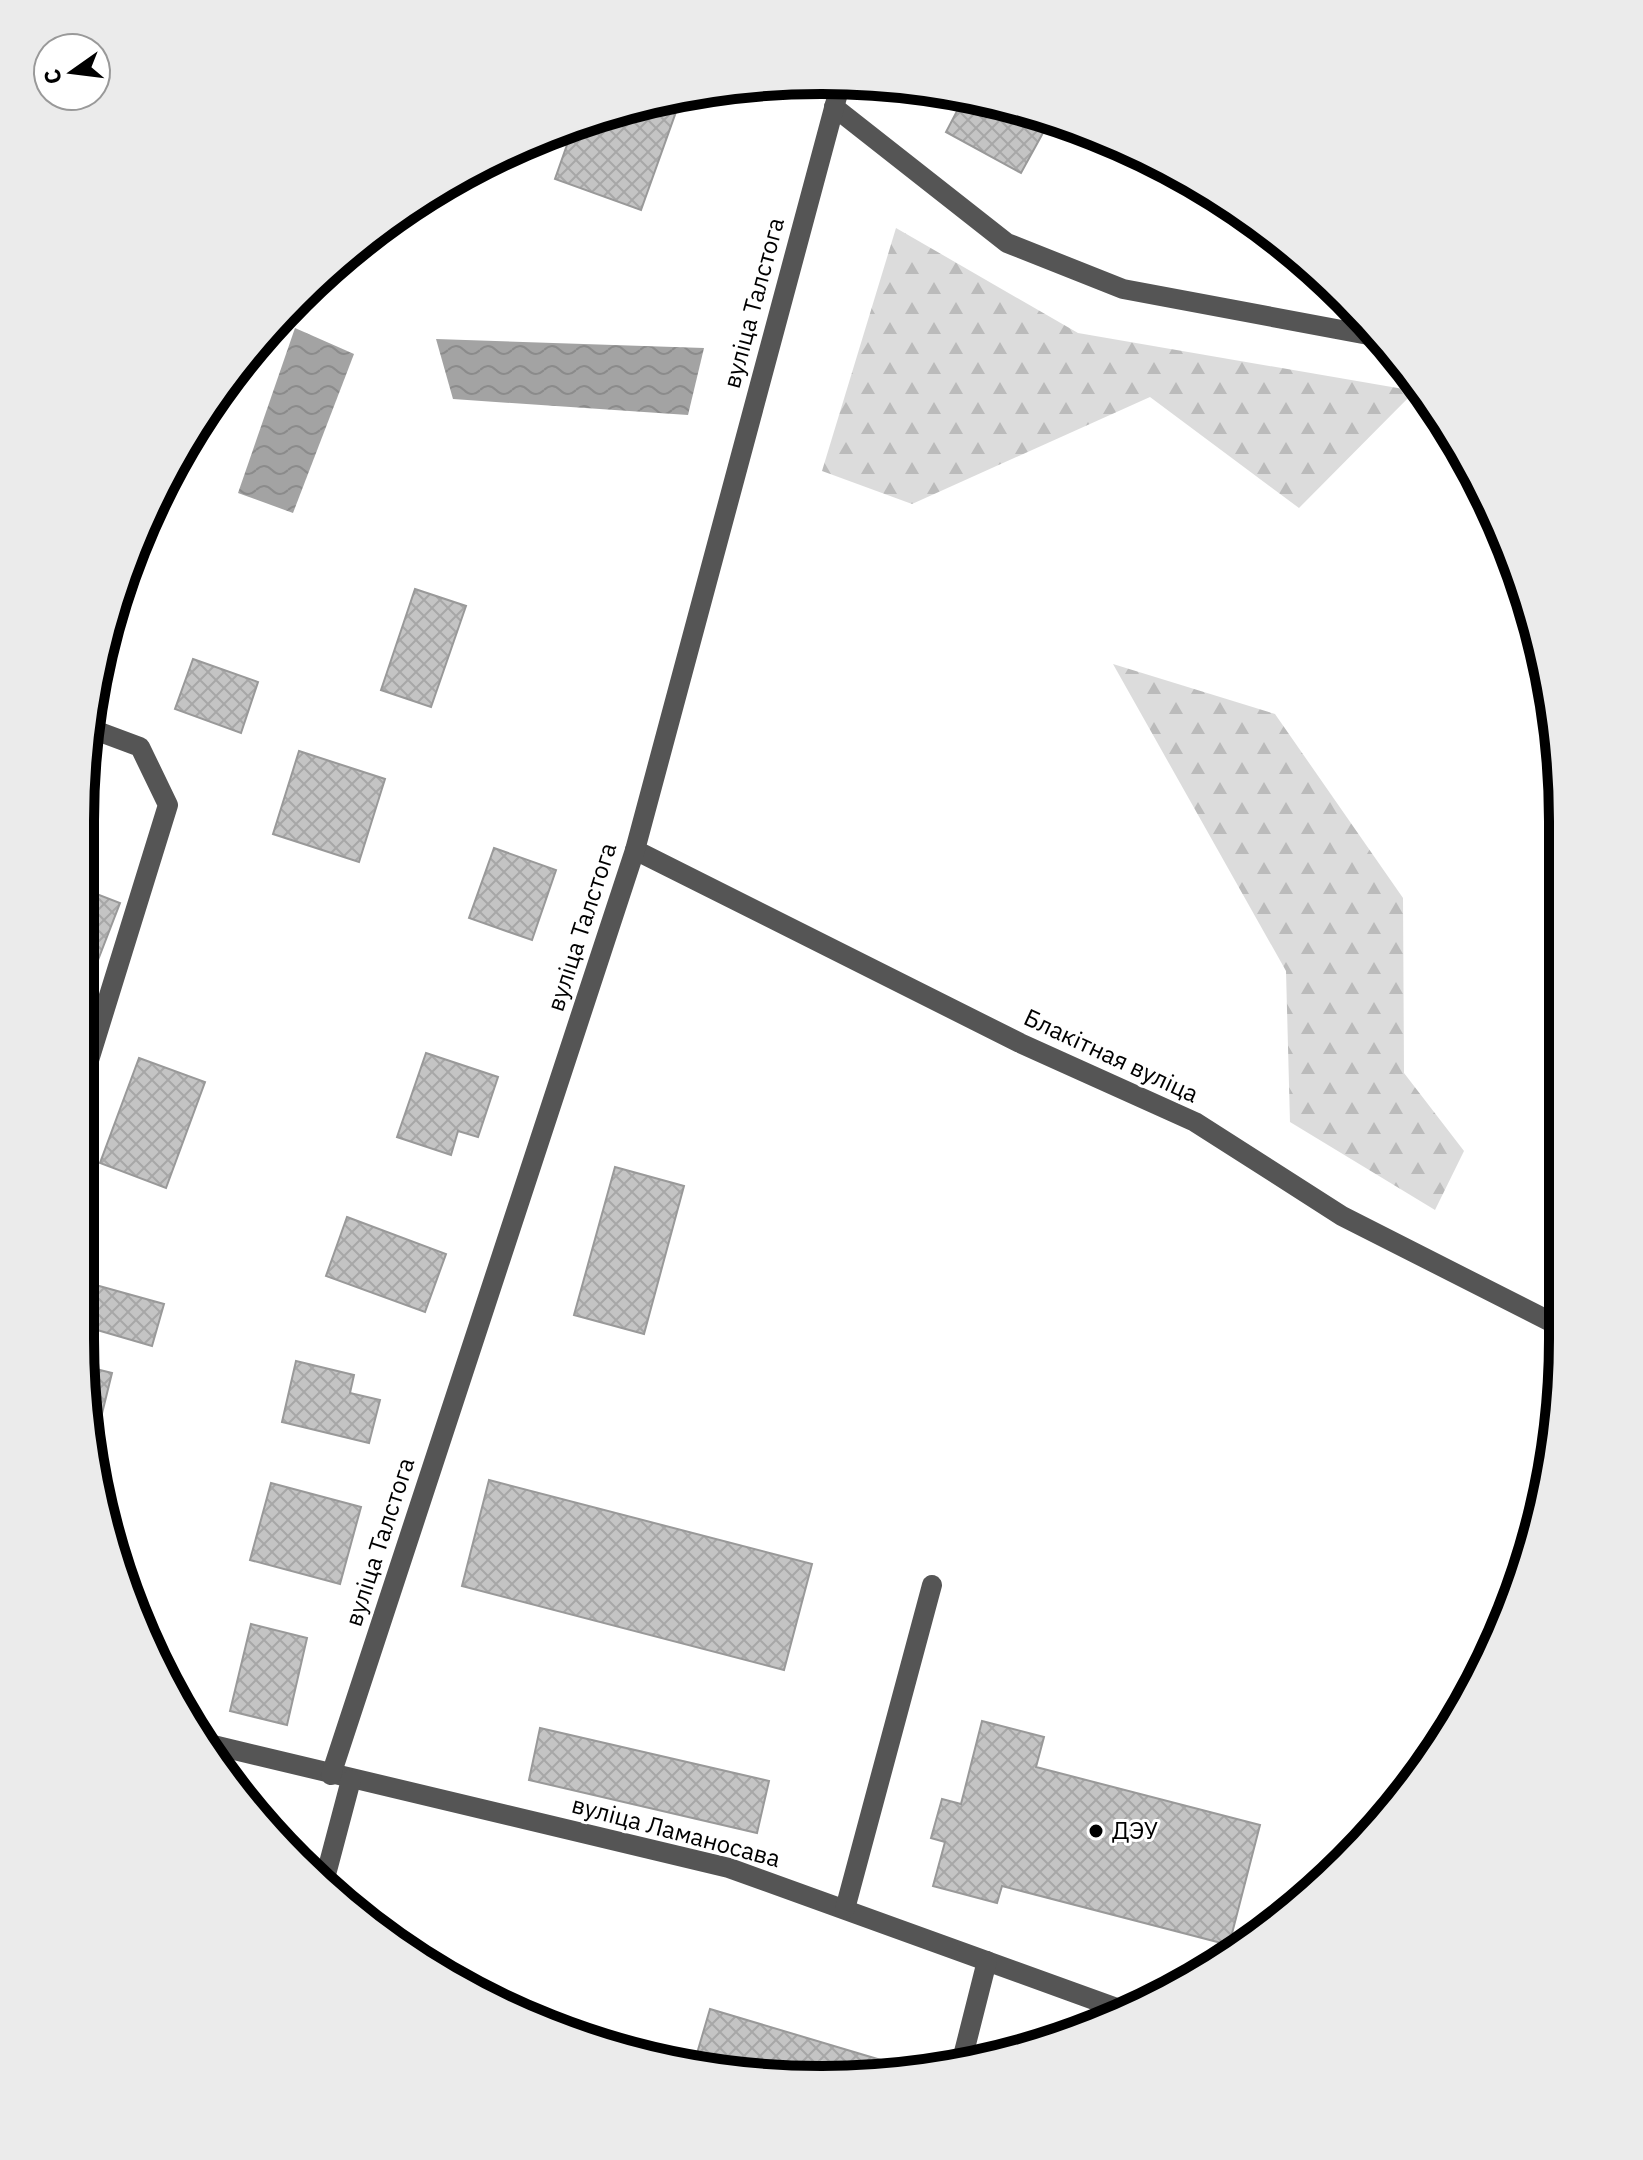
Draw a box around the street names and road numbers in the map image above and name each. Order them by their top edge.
street label: вуліца Талстога [715,214,791,392]
street label: вуліца Талстога [539,838,623,1015]
street label: Блакітная вуліца [1019,1001,1204,1110]
street label: вуліца Талстога [337,1453,421,1630]
street label: вуліца Ламаносава [569,1788,784,1874]

